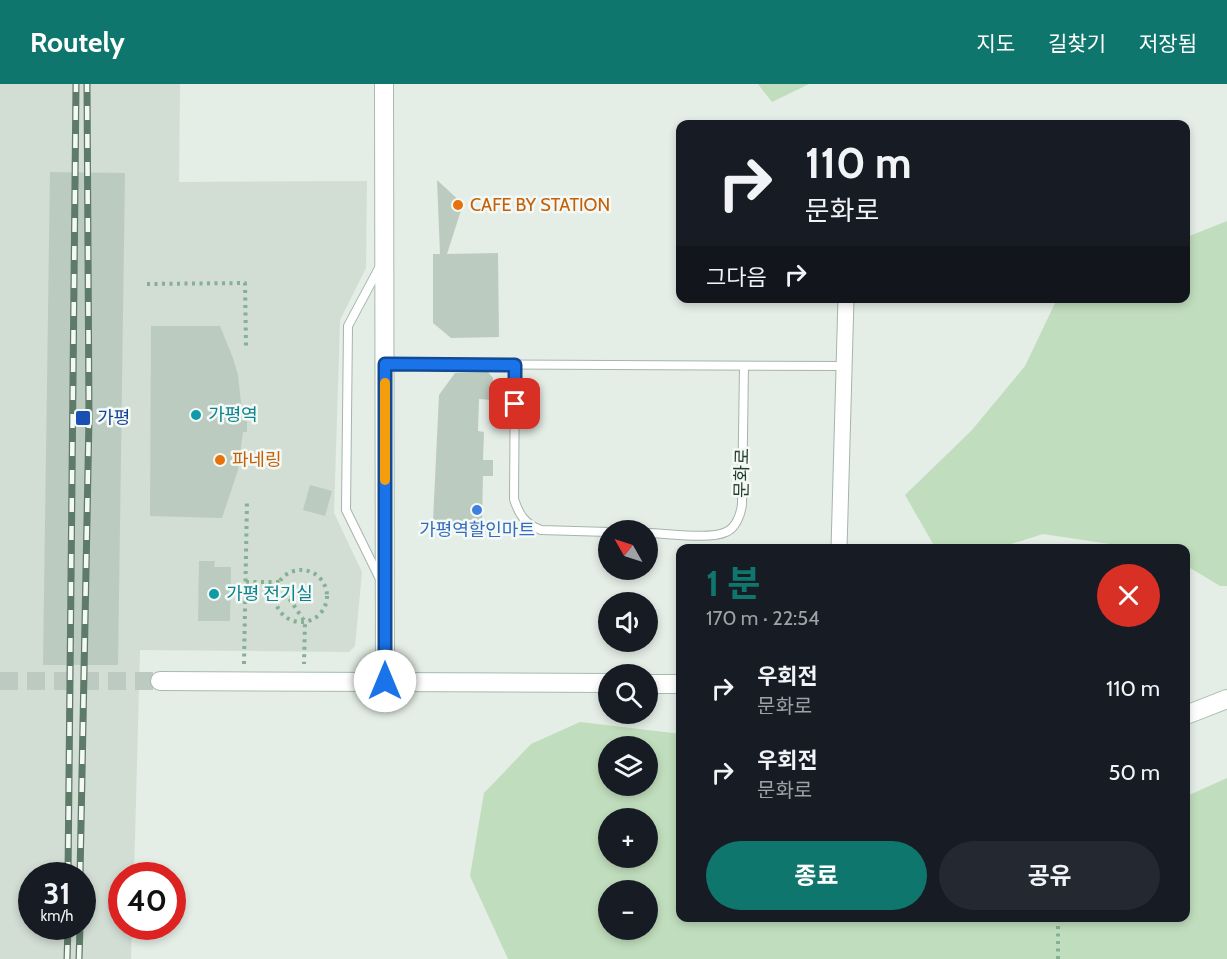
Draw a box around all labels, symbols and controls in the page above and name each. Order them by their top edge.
text: Routely [30,25,125,59]
text: 지도 [976,31,1015,56]
text: 길찾기 [1048,31,1106,56]
text: 저장됨 [1139,31,1197,56]
text: 110 m [805,137,912,189]
icon: right [706,144,784,222]
place label: CAFE BY STATION [470,194,610,216]
text: 문화로 [805,194,880,227]
marker: CAFE BY STATION [451,198,465,212]
icon: right [779,258,812,291]
text: 그다음 [706,264,767,291]
pin [489,378,540,429]
icon: arrive [498,387,531,420]
place label: 가평역 [208,404,258,426]
place label: 가평 [97,407,130,429]
marker: 가평역 [189,408,203,422]
marker: 가평 [74,409,92,427]
street label: 문화로 [731,448,753,498]
place label: 파네링 [232,449,282,471]
marker: 파네링 [213,453,227,467]
marker: 가평역할인마트 [470,503,484,517]
place label: 가평역할인마트 [419,519,535,541]
north arrow [598,520,658,580]
map controls [598,520,658,940]
text: 1 분 [706,561,761,605]
button: close [1097,564,1160,627]
place label: 가평 전기실 [226,583,313,605]
marker: 가평 전기실 [207,587,221,601]
button: sound [598,592,658,652]
text: 170 m · 22:54 [706,606,820,630]
position arrow [353,649,417,713]
text: 우회전 [757,663,818,690]
button: search [598,664,658,724]
icon: right [706,672,739,705]
text: 110 m [1106,675,1160,702]
text: 문화로 [757,694,812,718]
button: layers [598,736,658,796]
text: 우회전 [757,747,818,774]
icon: right [706,756,739,789]
text: 50 m [1108,759,1160,786]
text: 문화로 [757,778,812,802]
button: + [598,808,658,868]
button: 종료 [706,841,927,910]
button: 공유 [939,841,1160,910]
speed limit sign: 40 [108,862,186,940]
text: 31 [43,875,71,912]
button: − [598,880,658,940]
text: km/h [41,907,73,925]

